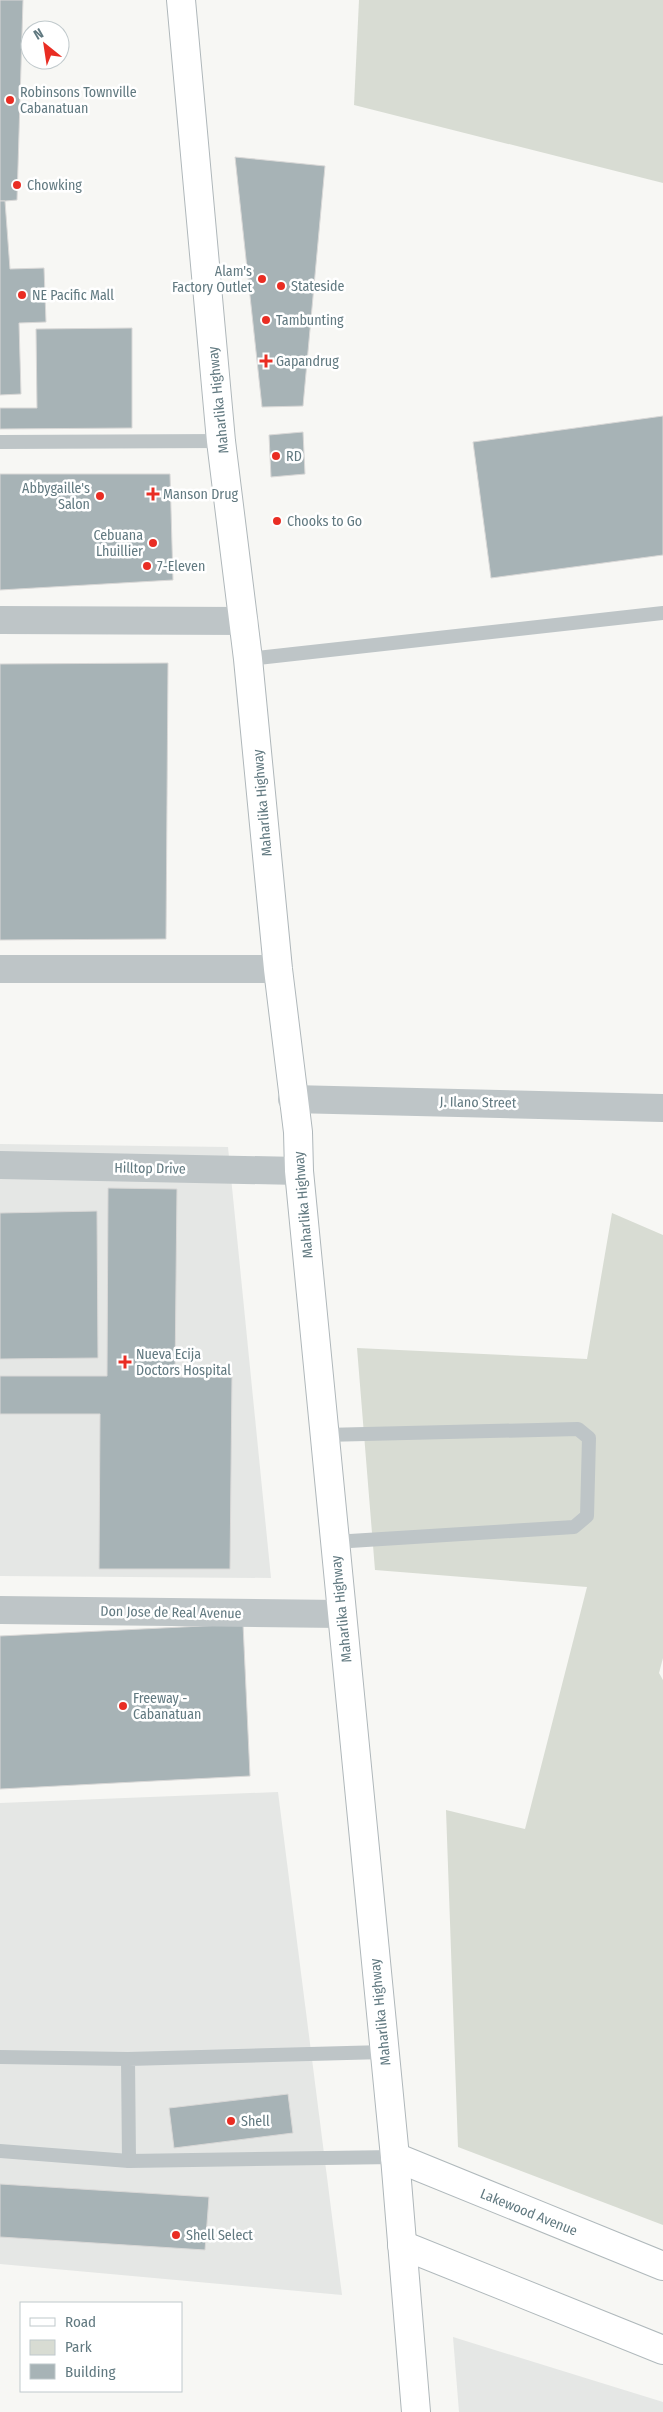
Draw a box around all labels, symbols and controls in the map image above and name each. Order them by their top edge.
north arrow [20,20,70,70]
text: N [31,25,47,44]
place label: Robinsons Townville Cabanatuan [20,84,137,117]
marker: Robinsons Townville Cabanatuan [4,94,16,106]
place label: Chowking [27,177,82,194]
marker: Chowking [11,179,23,191]
place label: Alam's Factory Outlet [172,263,252,296]
marker: Alam's Factory Outlet [256,273,268,285]
place label: Stateside [291,278,345,295]
marker: Stateside [275,280,287,292]
place label: NE Pacific Mall [32,287,114,304]
marker: NE Pacific Mall [16,289,28,301]
place label: Tambunting [276,312,344,329]
marker: Tambunting [260,314,272,326]
street label: Maharlika Highway [204,345,233,454]
place label: Gapandrug [276,353,339,370]
marker: Gapandrug [260,355,272,367]
place label: RD [286,448,302,465]
marker: RD [270,450,282,462]
place label: Abbygaille's Salon [22,480,90,513]
place label: Manson Drug [163,486,239,503]
marker: Manson Drug [147,488,159,500]
marker: Abbygaille's Salon [94,490,106,502]
place label: Chooks to Go [287,513,362,530]
marker: Chooks to Go [271,515,283,527]
place label: Cebuana Lhuillier [93,527,143,560]
marker: Cebuana Lhuillier [147,537,159,549]
place label: 7-Eleven [157,558,205,575]
marker: 7-Eleven [141,560,153,572]
street label: Maharlika Highway [249,748,276,857]
street label: J. Ilano Street [439,1093,517,1112]
street label: Maharlika Highway [290,1150,317,1259]
street label: Hilltop Drive [114,1159,186,1178]
place label: Nueva Ecija Doctors Hospital [136,1346,231,1379]
marker: Nueva Ecija Doctors Hospital [118,1355,132,1369]
street label: Maharlika Highway [327,1554,356,1663]
street label: Don Jose de Real Avenue [100,1603,242,1622]
place label: Freeway - Cabanatuan [133,1690,201,1723]
marker: Freeway - Cabanatuan [117,1700,129,1712]
street label: Maharlika Highway [366,1957,395,2066]
place label: Shell [241,2113,270,2130]
marker: Shell [225,2115,237,2127]
street label: Lakewood Avenue [478,2185,580,2240]
place label: Shell Select [186,2227,253,2244]
marker: Shell Select [170,2229,182,2241]
legend [20,2302,182,2392]
text: Road [65,2313,96,2331]
text: Park [65,2338,92,2356]
text: Building [65,2363,116,2381]

